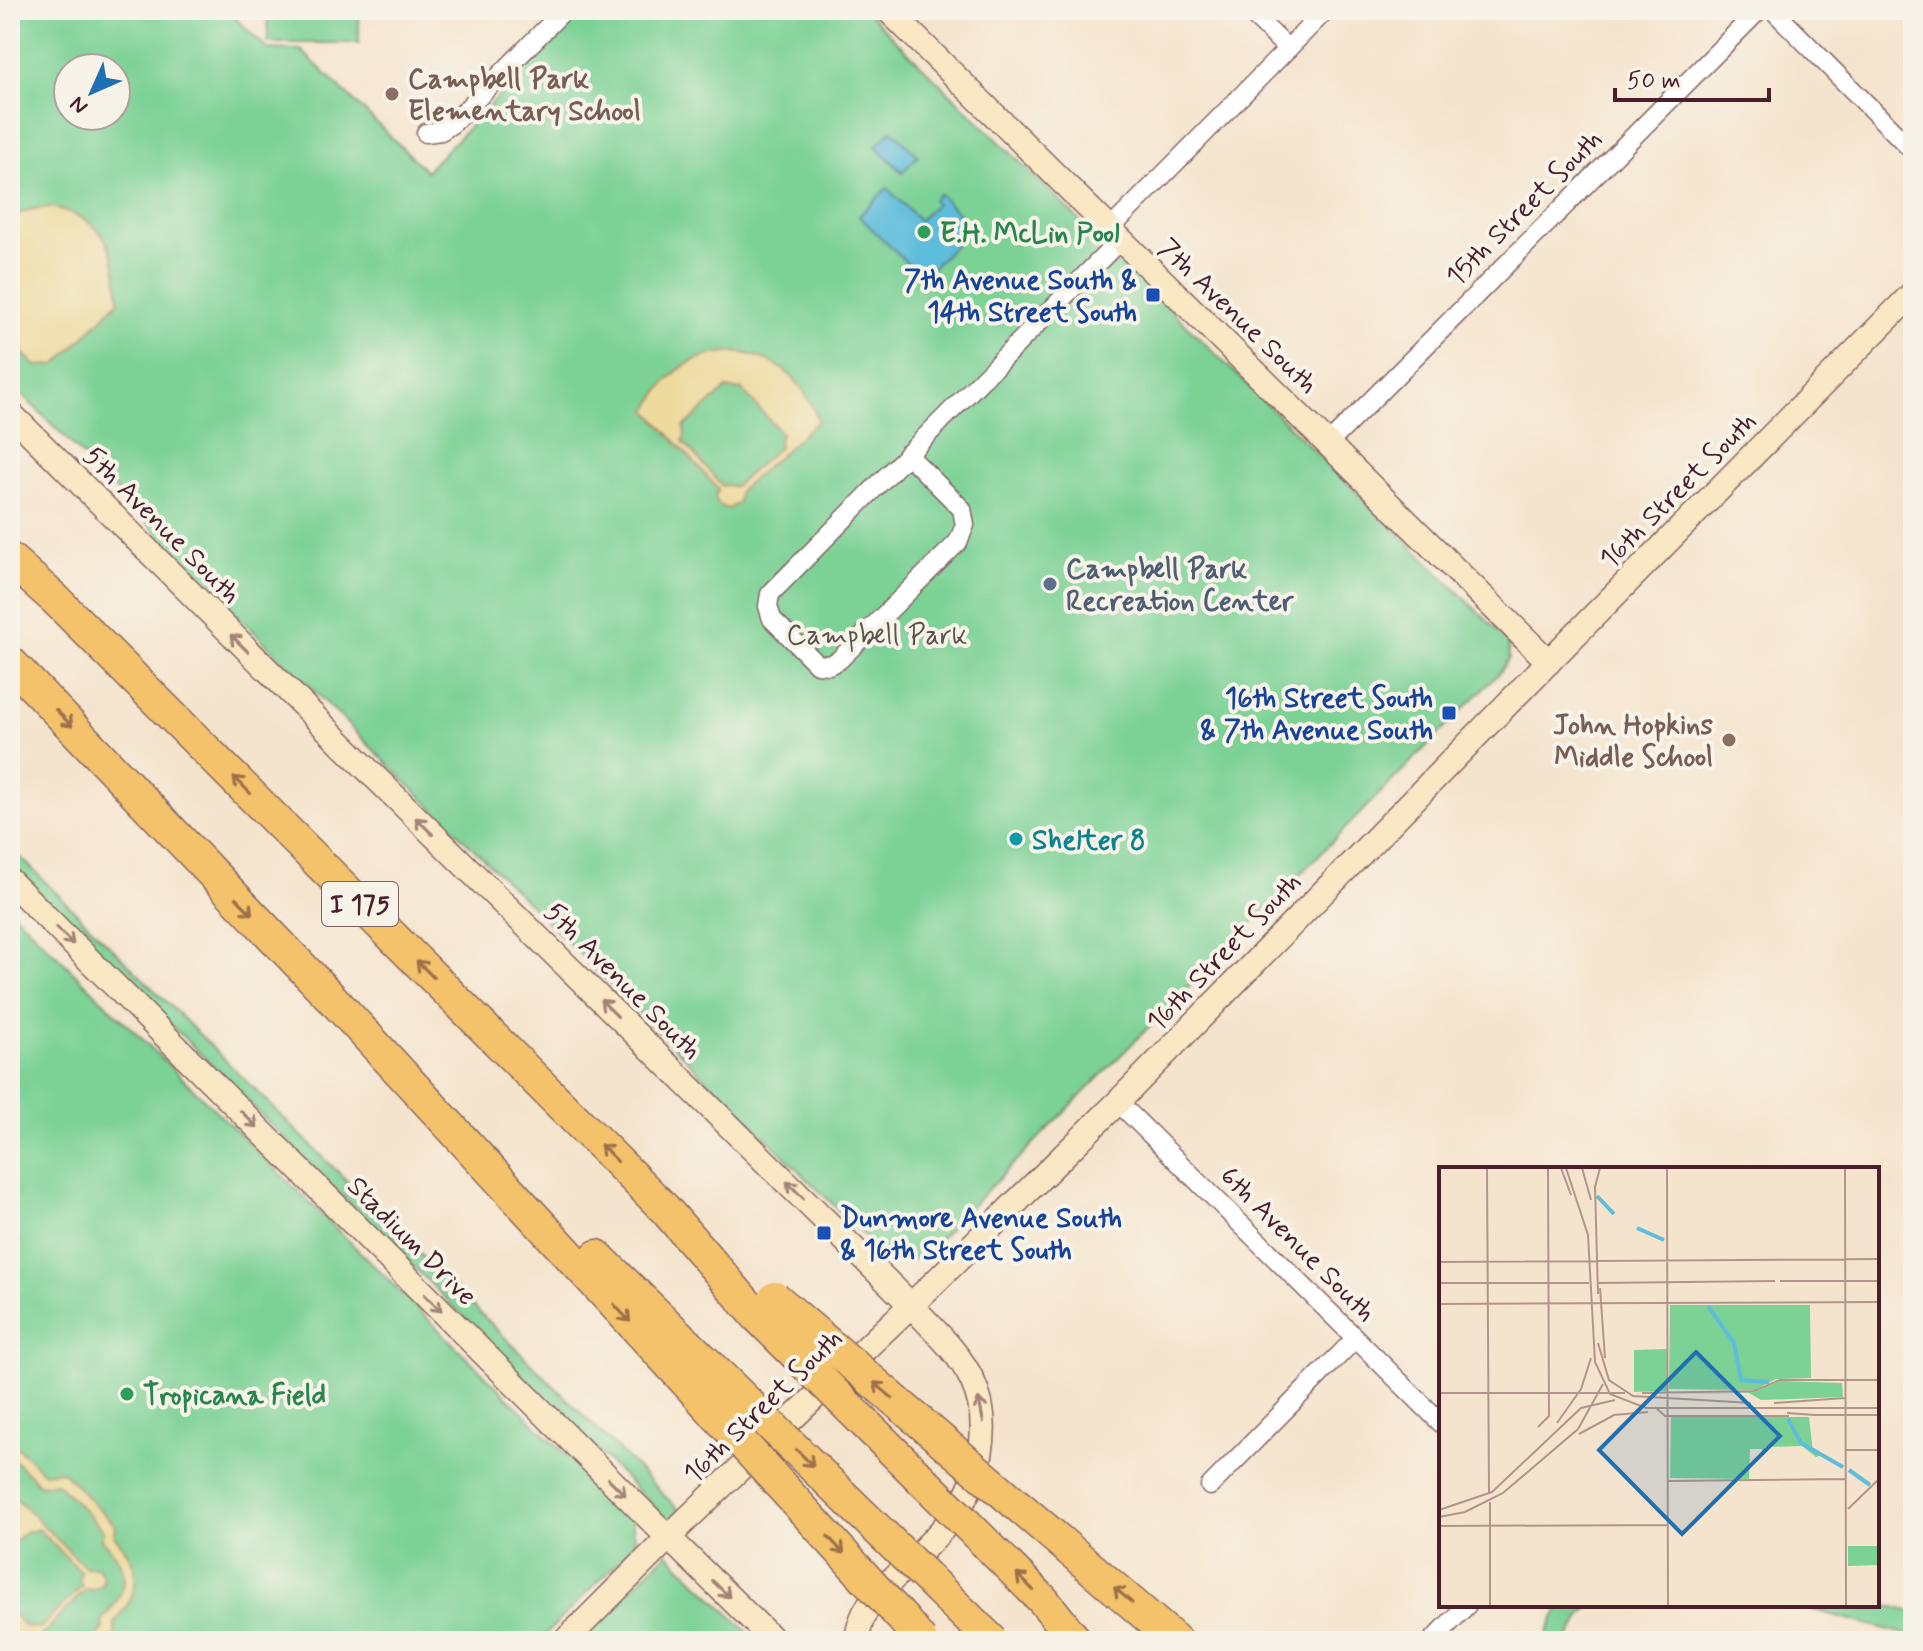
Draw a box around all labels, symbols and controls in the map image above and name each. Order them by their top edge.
north arrow [52,52,132,132]
scale bar [1615,52,1769,102]
place label: Campbell Park Elementary School [408,62,641,131]
text: 50 m [1627,66,1681,97]
marker: Campbell Park Elementary School [383,85,401,103]
text: N [64,90,94,120]
street label: 15th Street South [1438,122,1611,295]
place label: E.H. McLin Pool [940,216,1120,253]
marker: E.H. McLin Pool [915,223,933,241]
street label: 7th Avenue South [1149,231,1325,403]
place label: 7th Avenue South & 14th Street South [904,263,1137,332]
marker: 7th Avenue South & 14th Street South [1144,286,1162,304]
street label: 16th Street South [1592,404,1765,577]
street label: 5th Avenue South [74,439,248,613]
place label: Campbell Park Recreation Center [1066,552,1295,621]
marker: Campbell Park Recreation Center [1041,575,1059,593]
park label: Campbell Park [786,618,968,655]
one-way arrow [229,633,249,652]
place label: 16th Street South & 7th Avenue South [1200,681,1433,750]
marker: 16th Street South & 7th Avenue South [1440,704,1458,722]
one-way arrow [54,708,73,728]
place label: John Hopkins Middle School [1553,708,1713,777]
marker: John Hopkins Middle School [1720,731,1738,749]
one-way arrow [232,776,252,796]
one-way arrow [414,816,434,835]
place label: Shelter 8 [1032,823,1146,860]
marker: Shelter 8 [1007,830,1025,848]
street label: 16th Street South [1139,865,1310,1040]
road number: I 175 [322,882,398,926]
street label: 5th Avenue South [535,895,709,1069]
one-way arrow [234,896,253,916]
one-way arrow [55,926,74,945]
one-way arrow [416,960,435,979]
one-way arrow [600,999,619,1018]
one-way arrow [239,1109,258,1128]
one-way arrow [600,1144,619,1163]
street label: 6th Avenue South [1211,1159,1383,1331]
inset map [1439,1167,1879,1607]
street label: Stadium Drive [338,1169,484,1315]
one-way arrow [786,1181,805,1200]
place label: Dunmore Avenue South & 16th Street South [840,1201,1122,1270]
marker: Dunmore Avenue South & 16th Street South [815,1224,833,1242]
one-way arrow [424,1293,443,1313]
one-way arrow [613,1303,631,1323]
street label: 16th Street South [676,1321,851,1492]
place label: Tropicana Field [143,1378,326,1415]
one-way arrow [873,1381,893,1399]
marker: Tropicana Field [118,1385,136,1403]
one-way arrow [972,1398,987,1424]
one-way arrow [795,1448,814,1467]
one-way arrow [607,1477,626,1496]
one-way arrow [827,1535,845,1555]
one-way arrow [1016,1573,1035,1592]
one-way arrow [711,1579,730,1598]
one-way arrow [1113,1587,1133,1605]

